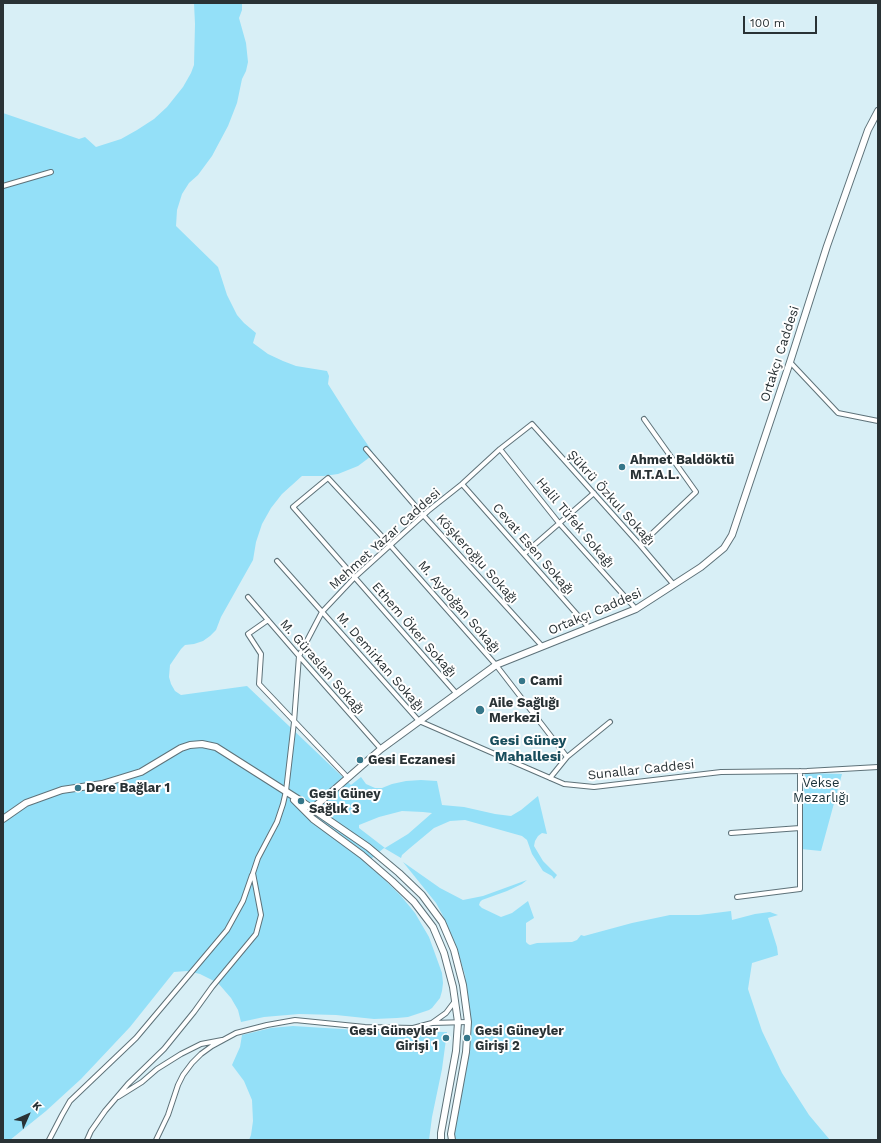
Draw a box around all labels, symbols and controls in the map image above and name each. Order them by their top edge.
scale bar [745,8,819,34]
text: 100 m [750,16,785,30]
street label: Ortakçı Caddesi [757,304,803,404]
street label: Şükrü Özkul Sokağı [564,447,658,549]
place label: Ahmet Baldöktü M.T.A.L. [630,452,734,483]
marker: Ahmet Baldöktü M.T.A.L. [617,462,627,472]
street label: Halil Tüfek Sokağı [533,475,617,571]
street label: Mehmet Yazar Caddesi [326,485,444,593]
street label: Cevat Esen Sokağı [489,500,577,598]
street label: Köşkeroğlu Sokağı [433,511,521,607]
street label: M. Aydoğan Sokağı [415,558,503,656]
street label: Ethem Öker Sokağı [368,579,460,681]
street label: Ortakçı Caddesi [546,585,644,639]
street label: M. Demirkan Sokağı [333,610,427,714]
street label: M. Güraslan Sokağı [277,616,367,718]
place label: Cami [530,673,562,689]
marker: Cami [517,676,527,686]
place label: Aile Sağlığı Merkezi [489,695,559,726]
marker: Aile Sağlığı Merkezi [474,704,486,716]
district label: Gesi Güney Mahallesi [490,733,566,766]
place label: Gesi Eczanesi [368,752,455,768]
marker: Gesi Eczanesi [355,755,365,765]
street label: Sunallar Caddesi [587,757,695,783]
park label: Vekse Mezarlığı [793,775,849,806]
place label: Dere Bağlar 1 [86,780,170,796]
marker: Dere Bağlar 1 [73,783,83,793]
place label: Gesi Güney Sağlık 3 [309,786,380,817]
marker: Gesi Güney Sağlık 3 [296,796,306,806]
place label: Gesi Güneyler Girişi 1 [349,1023,438,1054]
place label: Gesi Güneyler Girişi 2 [475,1023,564,1054]
marker: Gesi Güneyler Girişi 1 [441,1033,451,1043]
marker: Gesi Güneyler Girişi 2 [462,1033,472,1043]
north arrow [8,1095,48,1135]
text: K [30,1099,44,1113]

